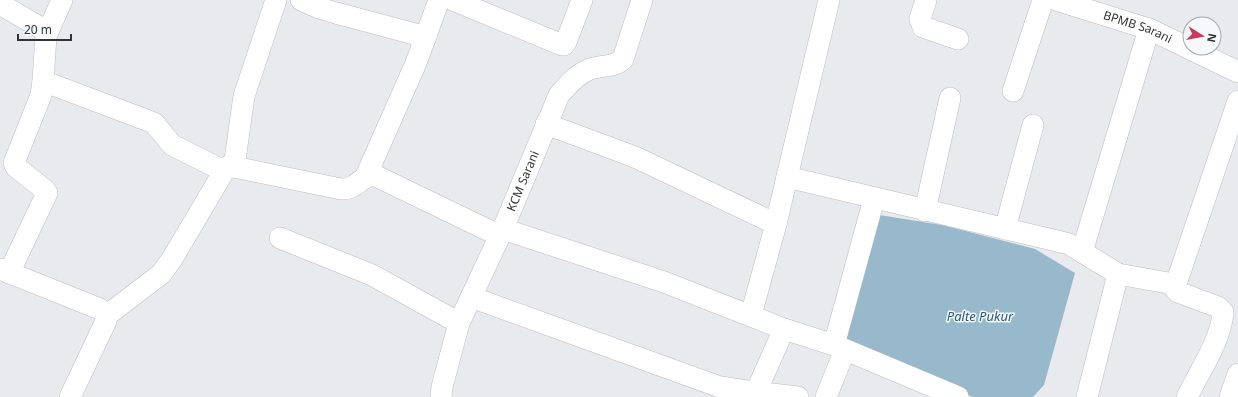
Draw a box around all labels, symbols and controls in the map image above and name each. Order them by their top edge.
street label: BPMB Sarani [1101,6,1175,47]
scale bar [18,16,71,42]
north arrow [1182,16,1222,56]
text: 20 m [24,21,52,38]
text: N [1204,32,1221,44]
street label: KCM Sarani [502,148,543,214]
water label: Palte Pukur [947,307,1014,325]

